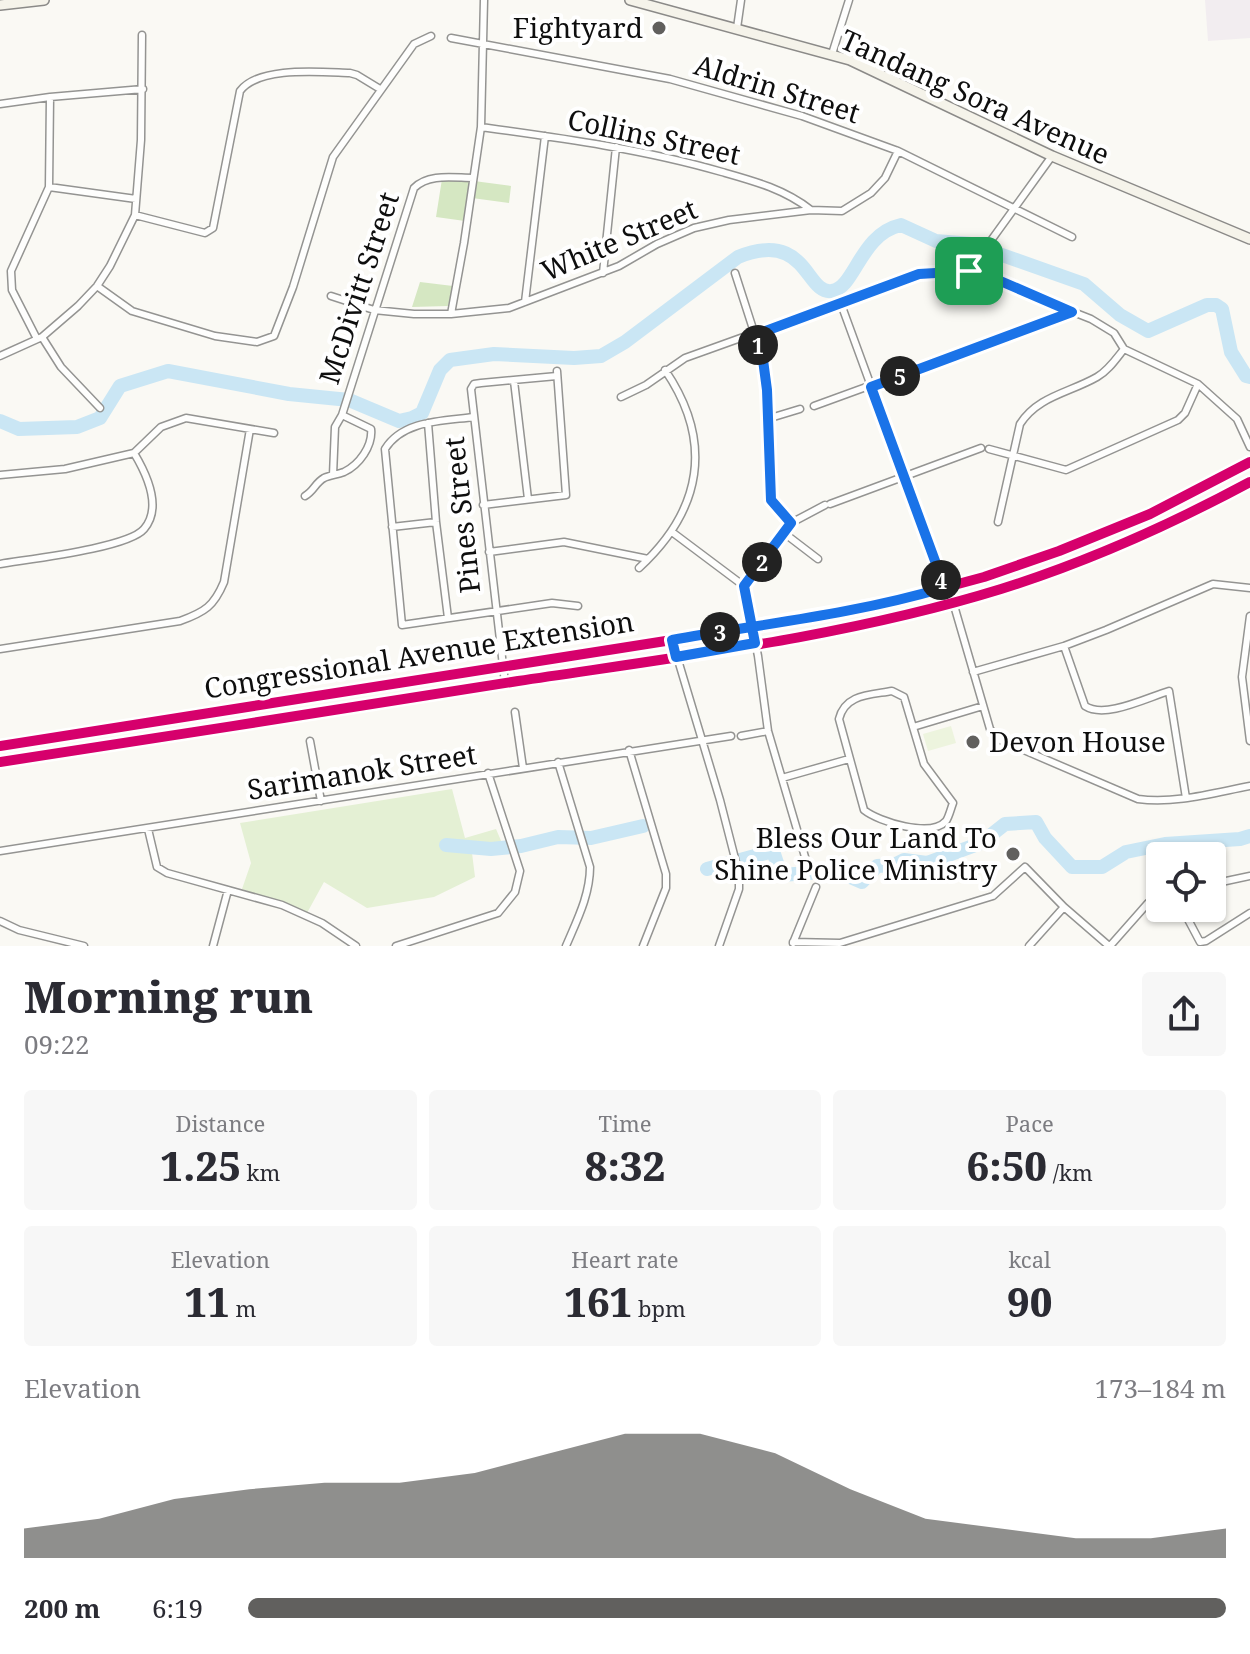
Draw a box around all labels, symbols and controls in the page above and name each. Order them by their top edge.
place label: Fightyard [513,8,643,46]
marker: Fightyard [650,19,668,37]
street label: Tandang Sora Avenue [835,20,1116,173]
street label: Aldrin Street [690,45,865,131]
street label: Collins Street [564,99,744,173]
street label: McDivitt Street [309,187,407,388]
street label: White Street [535,189,703,289]
pin [935,237,1003,305]
icon: arrive [947,249,991,293]
pin: 1 [738,325,778,365]
text: 1 [752,330,764,360]
pin: 5 [880,356,920,396]
text: 5 [894,361,906,391]
street label: Pines Street [434,435,488,595]
pin: 2 [742,542,782,582]
text: 2 [756,547,768,577]
pin: 4 [921,560,961,600]
text: 4 [935,565,947,595]
street label: Congressional Avenue Extension [201,601,636,707]
pin: 3 [700,612,740,652]
text: 3 [714,617,726,647]
place label: Devon House [989,722,1166,760]
marker: Devon House [964,733,982,751]
street label: Sarimanok Street [245,734,479,808]
place label: Bless Our Land To Shine Police Ministry [714,818,997,888]
map controls [1146,842,1226,922]
button: locate [1146,842,1226,922]
marker: Bless Our Land To Shine Police Ministry [1004,845,1022,863]
text: Morning run [24,966,313,1026]
button: share [1142,972,1226,1056]
text: 09:22 [24,1026,90,1062]
text: Distance [175,1108,265,1138]
text: Time [598,1108,652,1138]
text: Pace [1006,1108,1054,1138]
text: 1.25 [160,1138,241,1193]
text: 8:32 [585,1138,665,1193]
text: 6:50 [967,1138,1047,1193]
text: km [241,1157,280,1187]
text: /km [1047,1157,1093,1187]
text: Elevation [171,1244,270,1274]
text: Heart rate [571,1244,679,1274]
text: kcal [1008,1244,1051,1274]
text: 11 [184,1274,230,1329]
text: 161 [564,1274,632,1329]
text: 90 [1007,1274,1052,1329]
text: m [230,1293,256,1323]
text: bpm [632,1293,686,1323]
text: Elevation [24,1370,141,1406]
text: 173–184 m [1094,1370,1226,1406]
text: 200 m [24,1590,100,1626]
text: 6:19 [152,1590,203,1626]

